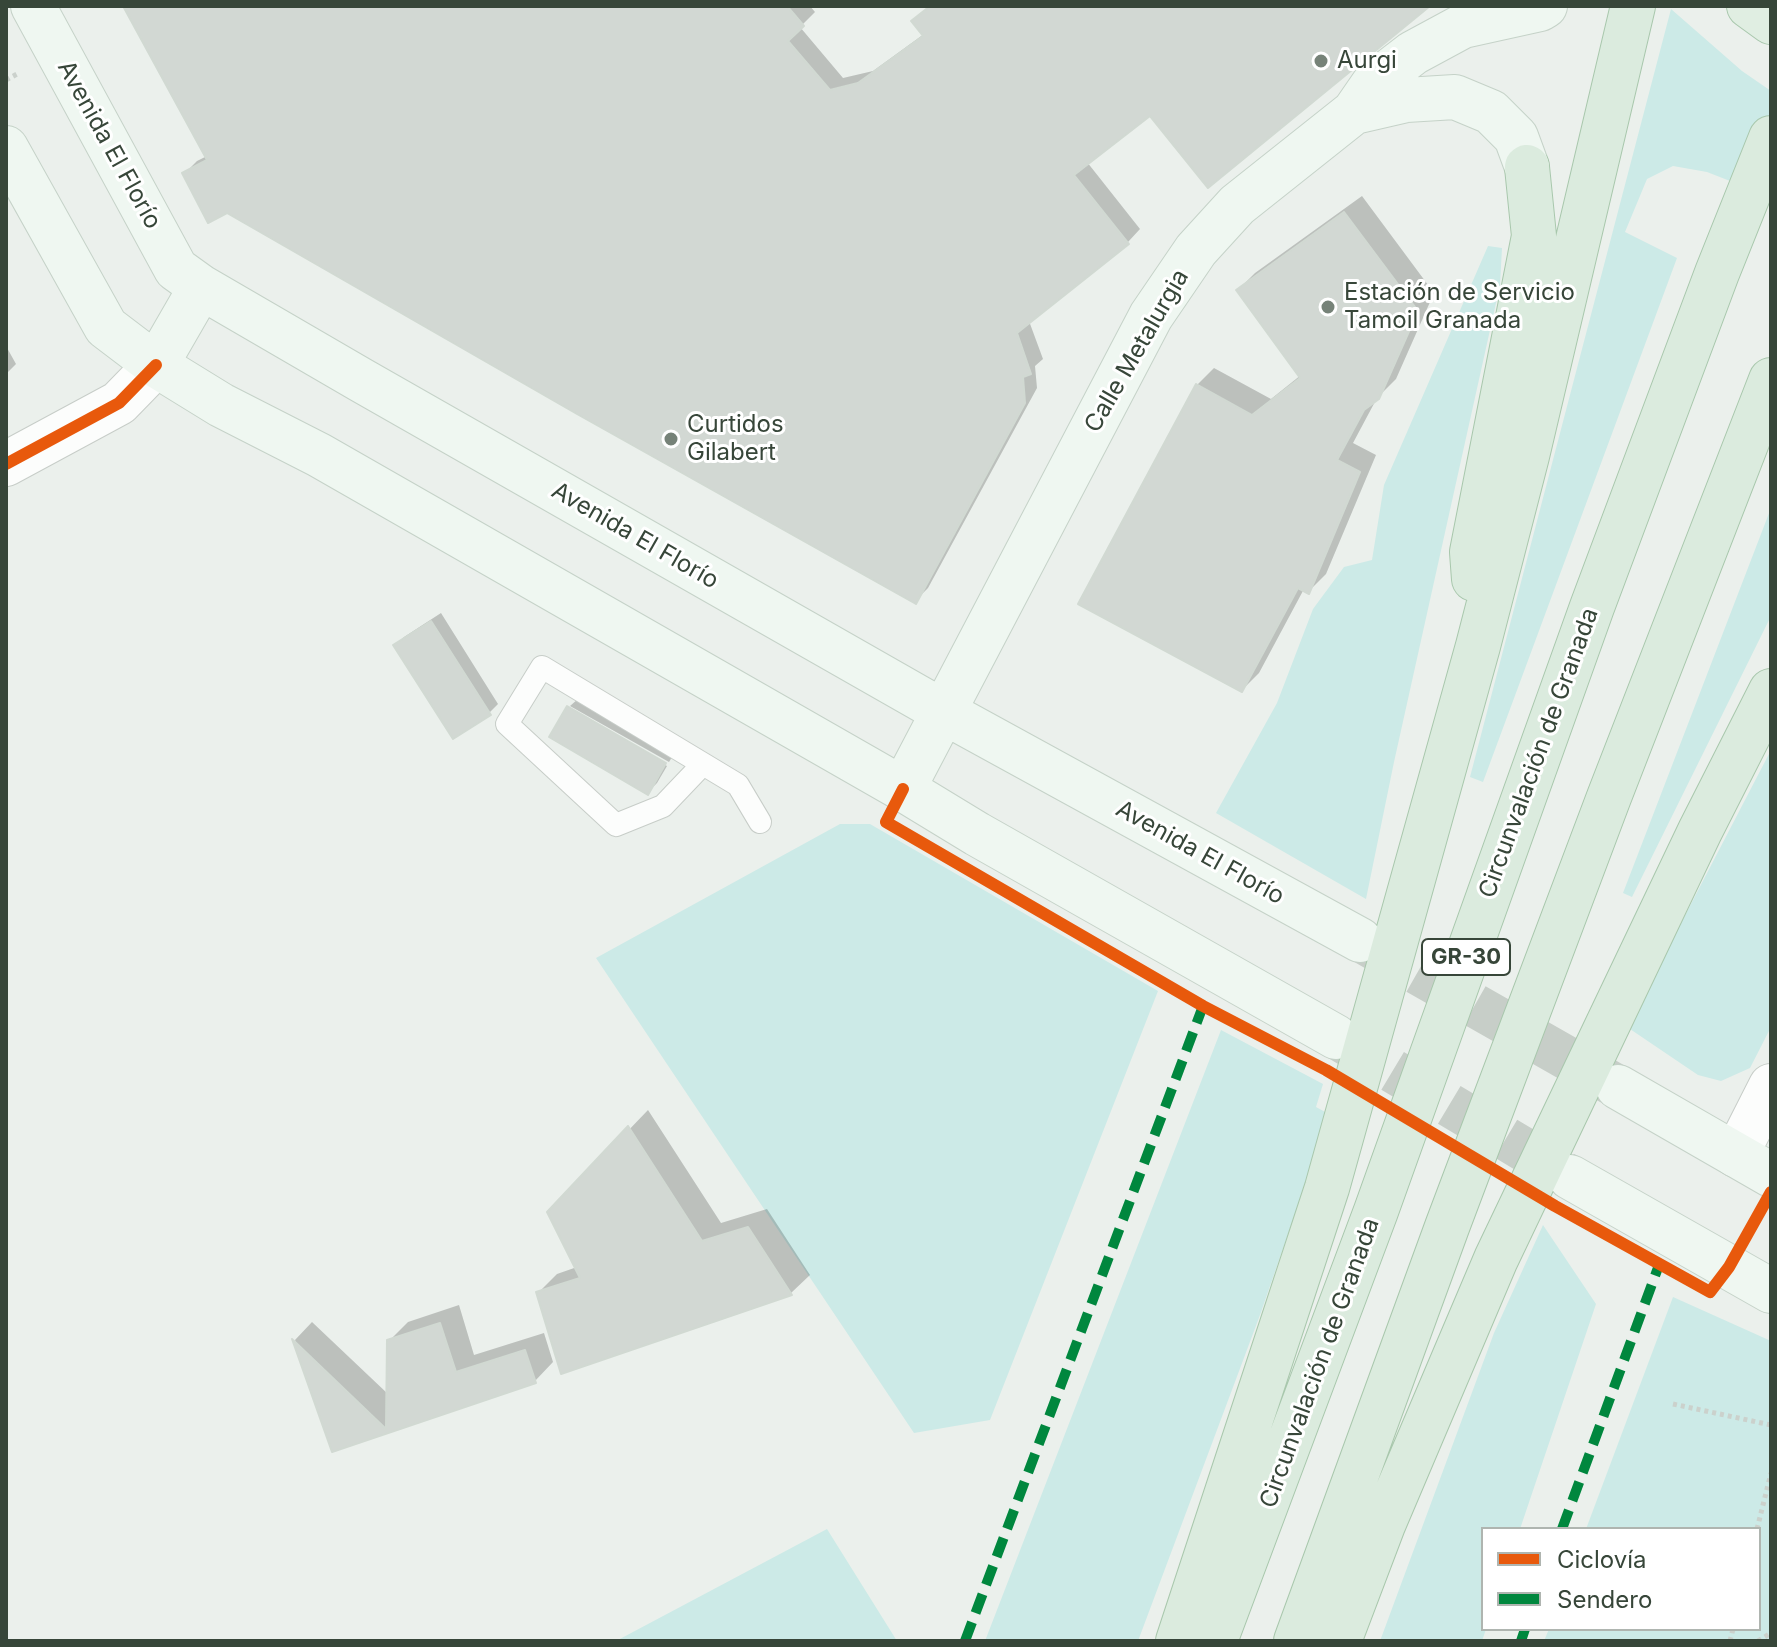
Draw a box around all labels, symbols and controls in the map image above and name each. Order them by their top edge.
place label: Aurgi [1337,47,1397,75]
marker: Aurgi [1312,52,1330,70]
street label: Avenida El Florío [51,56,167,234]
street label: Calle Metalurgia [1079,264,1195,438]
place label: Estación de Servicio Tamoil Granada [1344,279,1575,335]
marker: Estación de Servicio Tamoil Granada [1319,298,1337,316]
place label: Curtidos Gilabert [687,411,784,467]
marker: Curtidos Gilabert [662,430,680,448]
street label: Avenida El Florío [546,477,724,595]
street label: Circunvalación de Granada [1473,604,1605,902]
street label: Avenida El Florío [1111,795,1289,911]
road number: GR-30 [1422,939,1510,975]
street label: Circunvalación de Granada [1254,1214,1386,1512]
legend [1481,1527,1761,1631]
text: Ciclovía [1557,1545,1647,1574]
text: Sendero [1557,1585,1652,1614]

